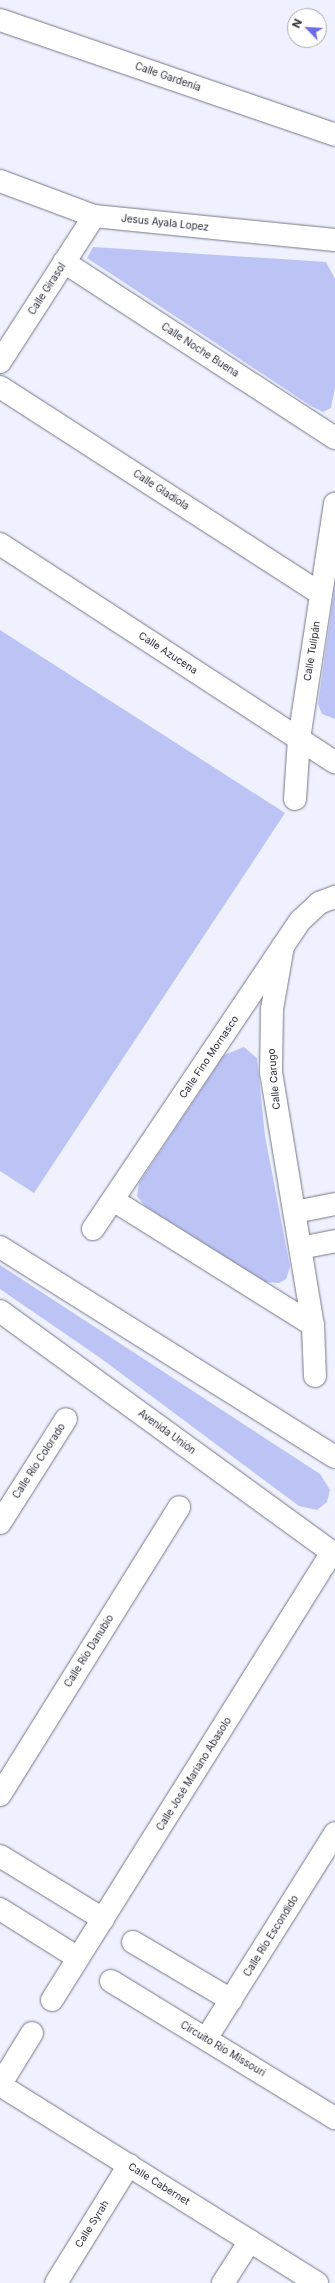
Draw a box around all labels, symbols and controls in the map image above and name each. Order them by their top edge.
north arrow [287,8,327,48]
text: N [289,17,305,30]
street label: Calle Gardenía [133,60,203,94]
street label: Jesus Ayala Lopez [121,212,209,234]
street label: Calle Girasol [26,261,68,317]
street label: Calle Noche Buena [159,320,241,380]
street label: Calle Gladiola [131,467,191,513]
street label: Calle Tulipán [301,620,323,682]
street label: Calle Azucena [136,630,200,676]
street label: Calle Fino Mornasco [177,1013,241,1101]
street label: Calle Carugo [265,1048,283,1110]
street label: Avenida Unión [136,1407,198,1457]
street label: Calle Río Colorado [10,1421,68,1501]
street label: Calle Río Danubio [62,1613,116,1689]
street label: Calle José Mariano Abasolo [154,1715,234,1833]
street label: Calle Río Escondido [241,1893,301,1979]
street label: Circuito Río Missouri [178,2019,268,2079]
street label: Calle Cabernet [126,2160,192,2208]
street label: Calle Syrah [73,2198,111,2250]

